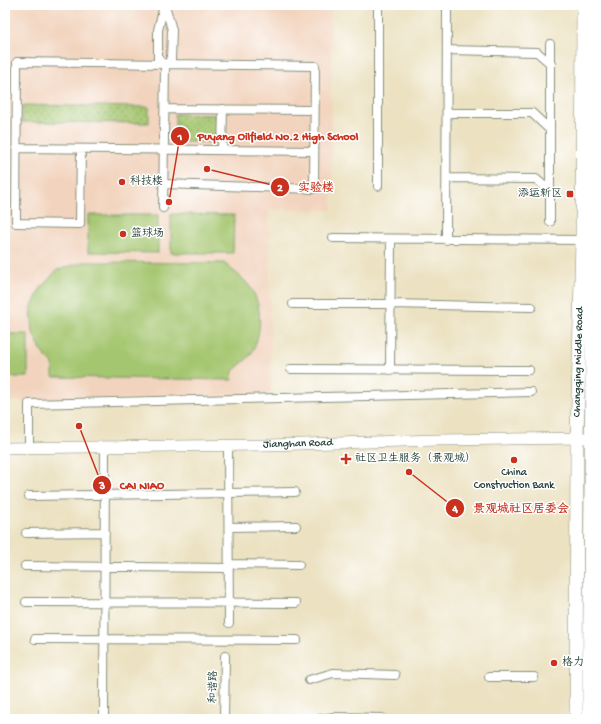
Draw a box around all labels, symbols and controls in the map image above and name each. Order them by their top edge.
callout: Puyang Oilfield No.2 High School [170,124,367,148]
text: 1 [177,131,183,145]
text: Puyang Oilfield No.2 High School [197,131,359,145]
place label: 科技楼 [130,175,163,188]
callout: 实验楼 [270,175,342,199]
marker: 科技楼 [117,177,127,187]
text: 实验楼 [298,181,334,196]
text: 2 [277,182,283,196]
place label: 添运新区 [518,187,562,200]
marker: 添运新区 [565,189,575,199]
place label: 篮球场 [131,227,164,240]
marker: 篮球场 [118,229,128,239]
street label: Changqing Middle Road [572,305,586,417]
street label: Jianghan Road [263,437,335,451]
place label: 社区卫生服务（景观城） [355,452,476,465]
marker: 社区卫生服务（景观城） [340,453,352,465]
marker: China Construction Bank [509,455,519,465]
place label: China Construction Bank [474,467,555,492]
callout: CAI NIAO [92,473,172,497]
text: 3 [98,480,105,494]
text: CAI NIAO [119,480,165,494]
callout: 景观城社区居委会 [445,496,577,520]
text: 景观城社区居委会 [473,502,569,517]
text: 4 [451,503,458,517]
place label: 格力 [562,655,584,669]
marker: 格力 [549,658,559,668]
street label: 和谐路 [207,670,220,704]

